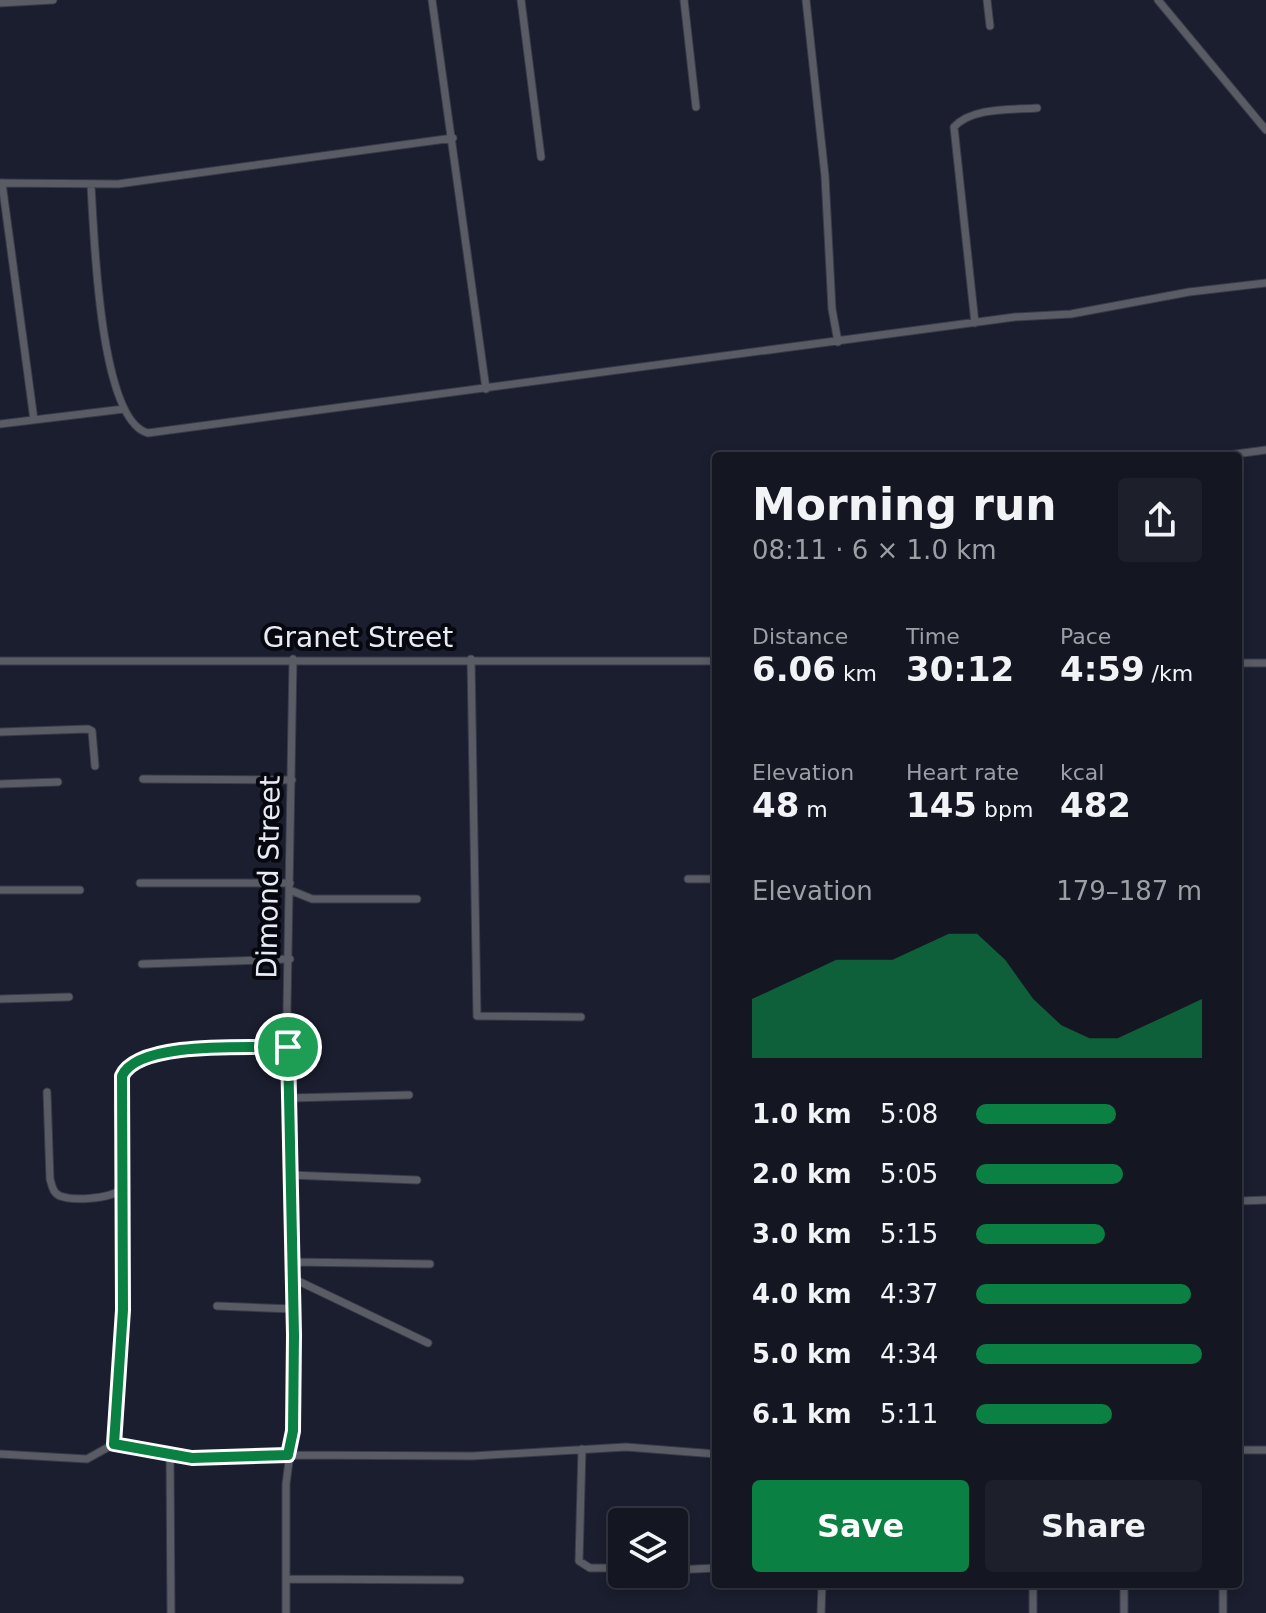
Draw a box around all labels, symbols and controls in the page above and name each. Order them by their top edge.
button: share [1118,478,1202,562]
text: Morning run [752,479,1057,530]
text: 08:11 · 6 × 1.0 km [752,535,997,565]
street label: Granet Street [263,621,453,654]
text: Distance [752,624,848,649]
text: Time [906,624,960,649]
text: Pace [1060,624,1111,649]
text: 6.06 [752,649,836,689]
text: 30:12 [906,649,1014,689]
text: 4:59 [1060,649,1145,689]
text: km [836,661,877,686]
text: /km [1145,661,1193,686]
text: Elevation [752,760,854,785]
text: Heart rate [906,760,1019,785]
text: kcal [1060,760,1104,785]
street label: Dimond Street [250,775,287,979]
text: 48 [752,785,799,825]
text: 145 [906,785,977,825]
text: 482 [1060,785,1131,825]
text: m [799,797,828,822]
text: bpm [977,797,1033,822]
text: Elevation [752,876,873,906]
text: 179–187 m [1056,876,1202,906]
pin [254,1013,322,1081]
icon: arrive [266,1025,310,1069]
text: 1.0 km [752,1099,852,1129]
text: 5:08 [880,1099,938,1129]
text: 2.0 km [752,1159,852,1189]
text: 5:05 [880,1159,938,1189]
text: 3.0 km [752,1219,852,1249]
text: 5:15 [880,1219,938,1249]
text: 4.0 km [752,1279,852,1309]
text: 4:37 [880,1279,938,1309]
text: 5.0 km [752,1339,852,1369]
text: 4:34 [880,1339,938,1369]
text: 6.1 km [752,1399,852,1429]
text: 5:11 [880,1399,938,1429]
button: Save [752,1480,969,1572]
button: Share [985,1480,1202,1572]
map controls [608,1508,688,1588]
button: layers [608,1508,688,1588]

